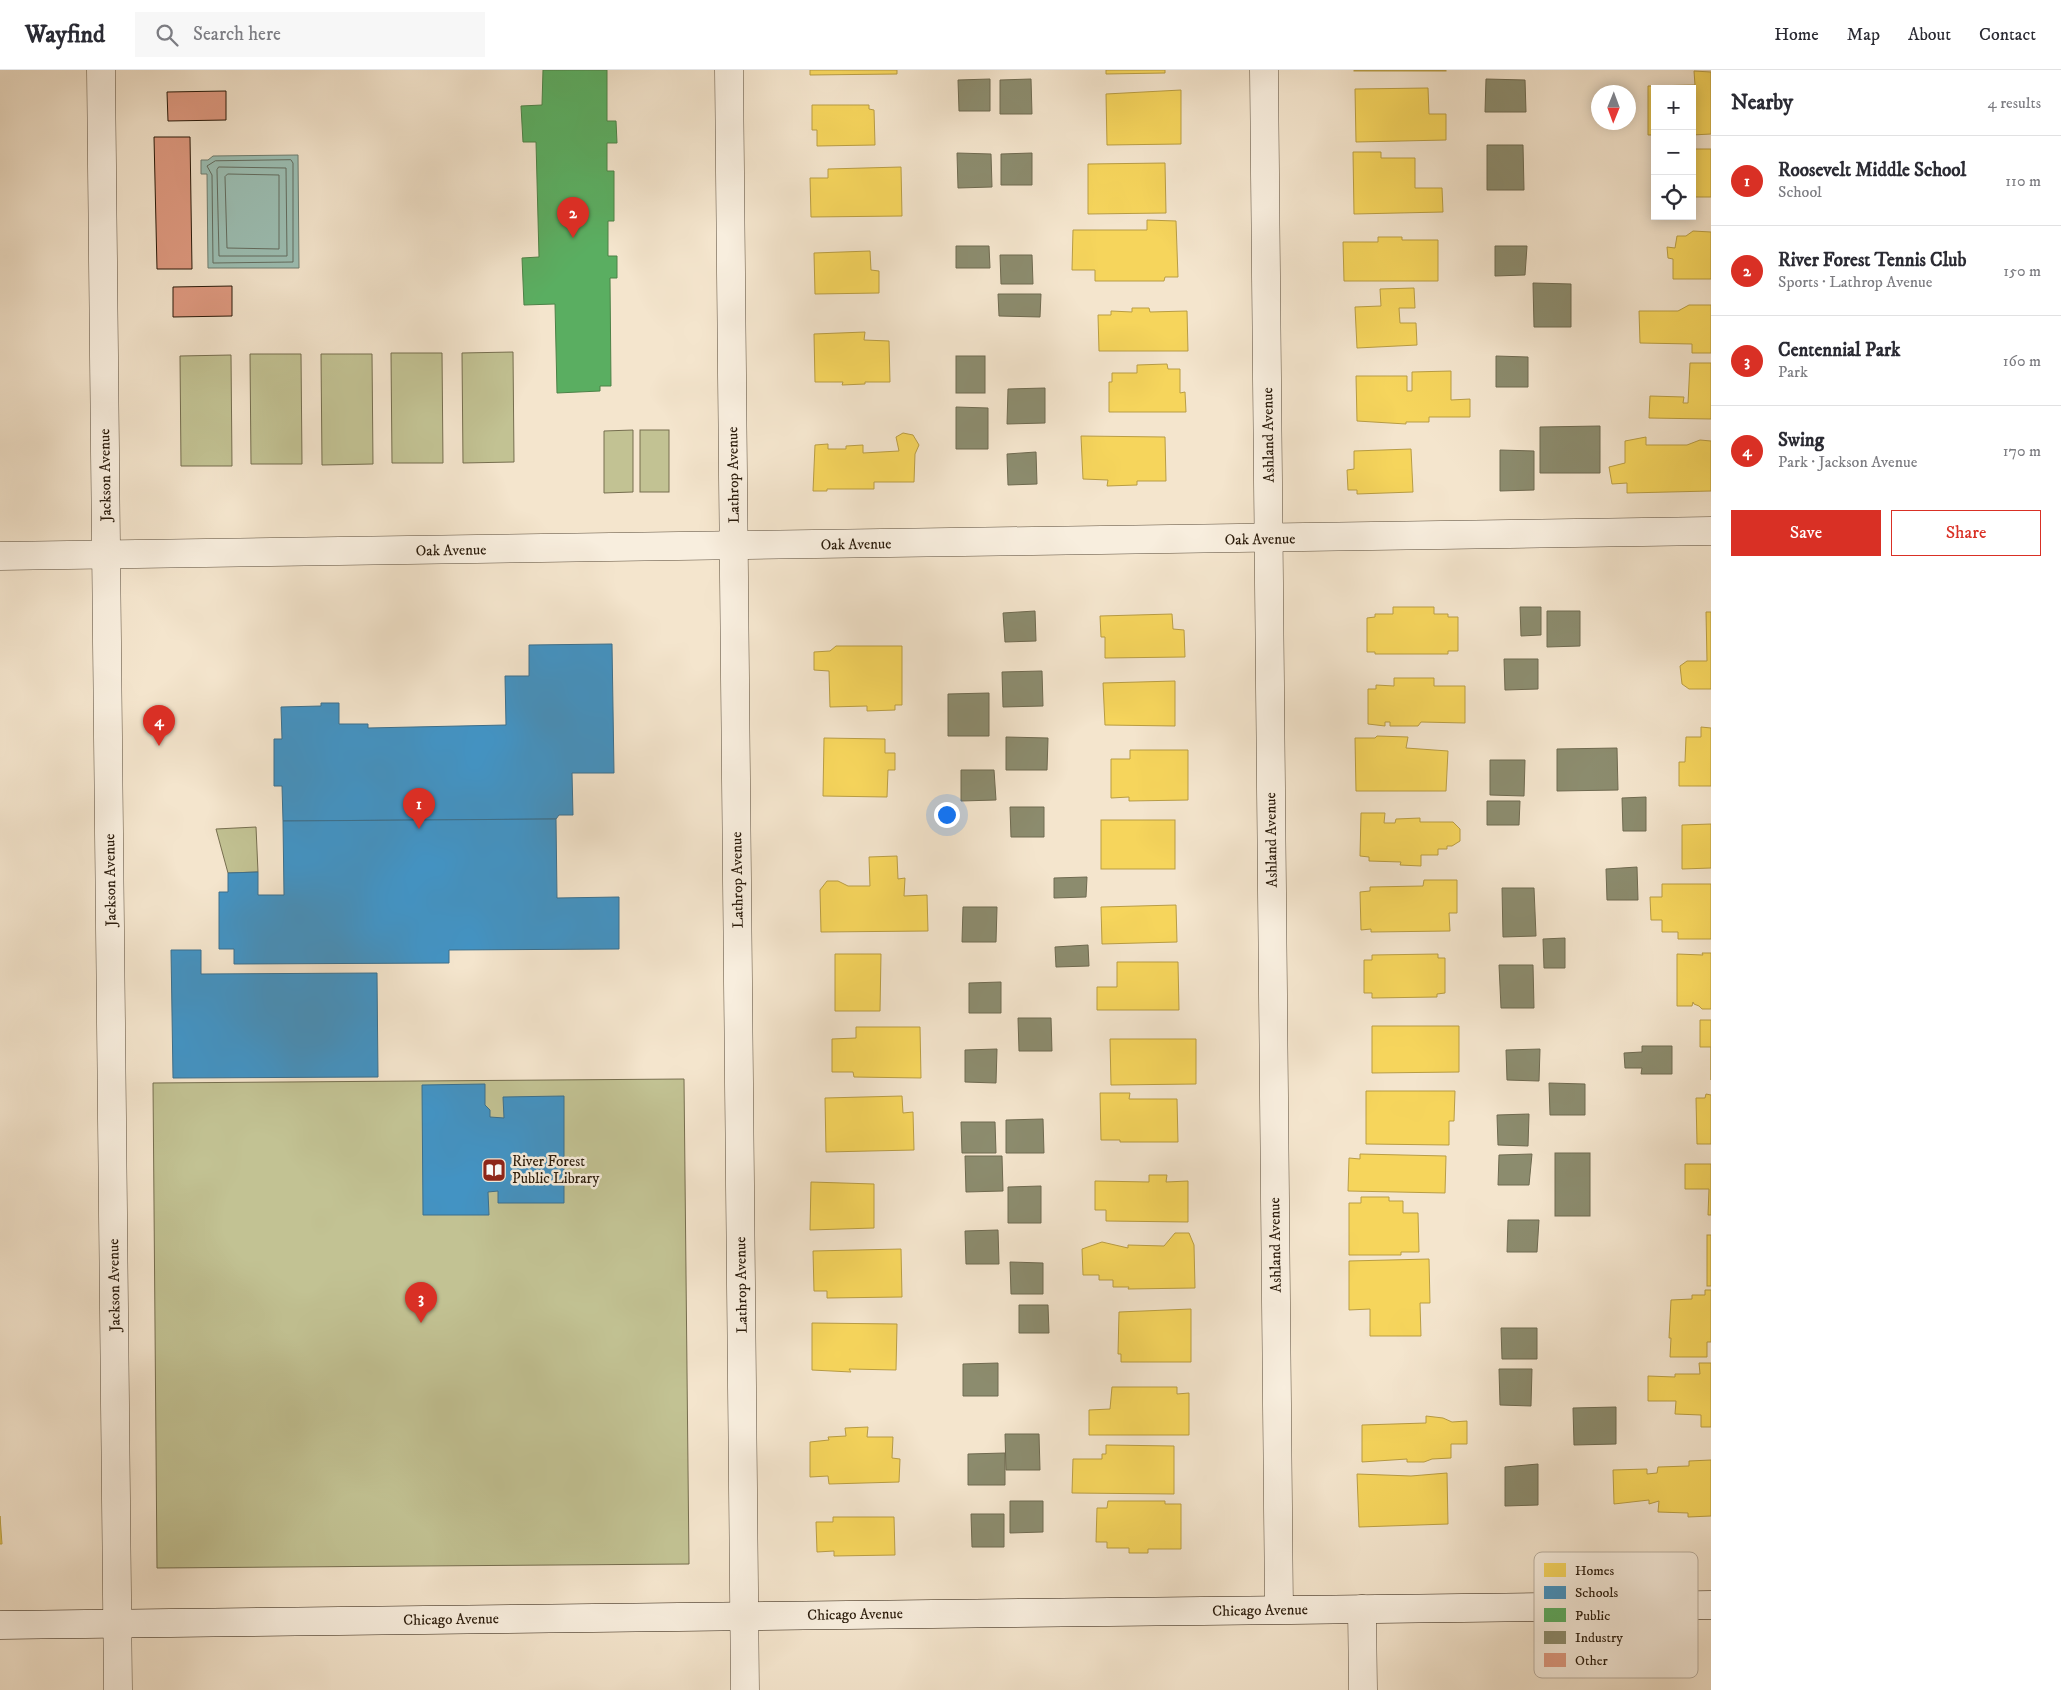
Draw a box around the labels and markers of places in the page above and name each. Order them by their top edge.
pin: 2 [557,197,589,238]
pin: 4 [143,705,175,746]
pin: 1 [403,788,435,829]
place label: River Forest Public Library [512,1152,600,1188]
library icon: River Forest Public Library [481,1157,507,1183]
pin: 3 [405,1282,437,1323]

